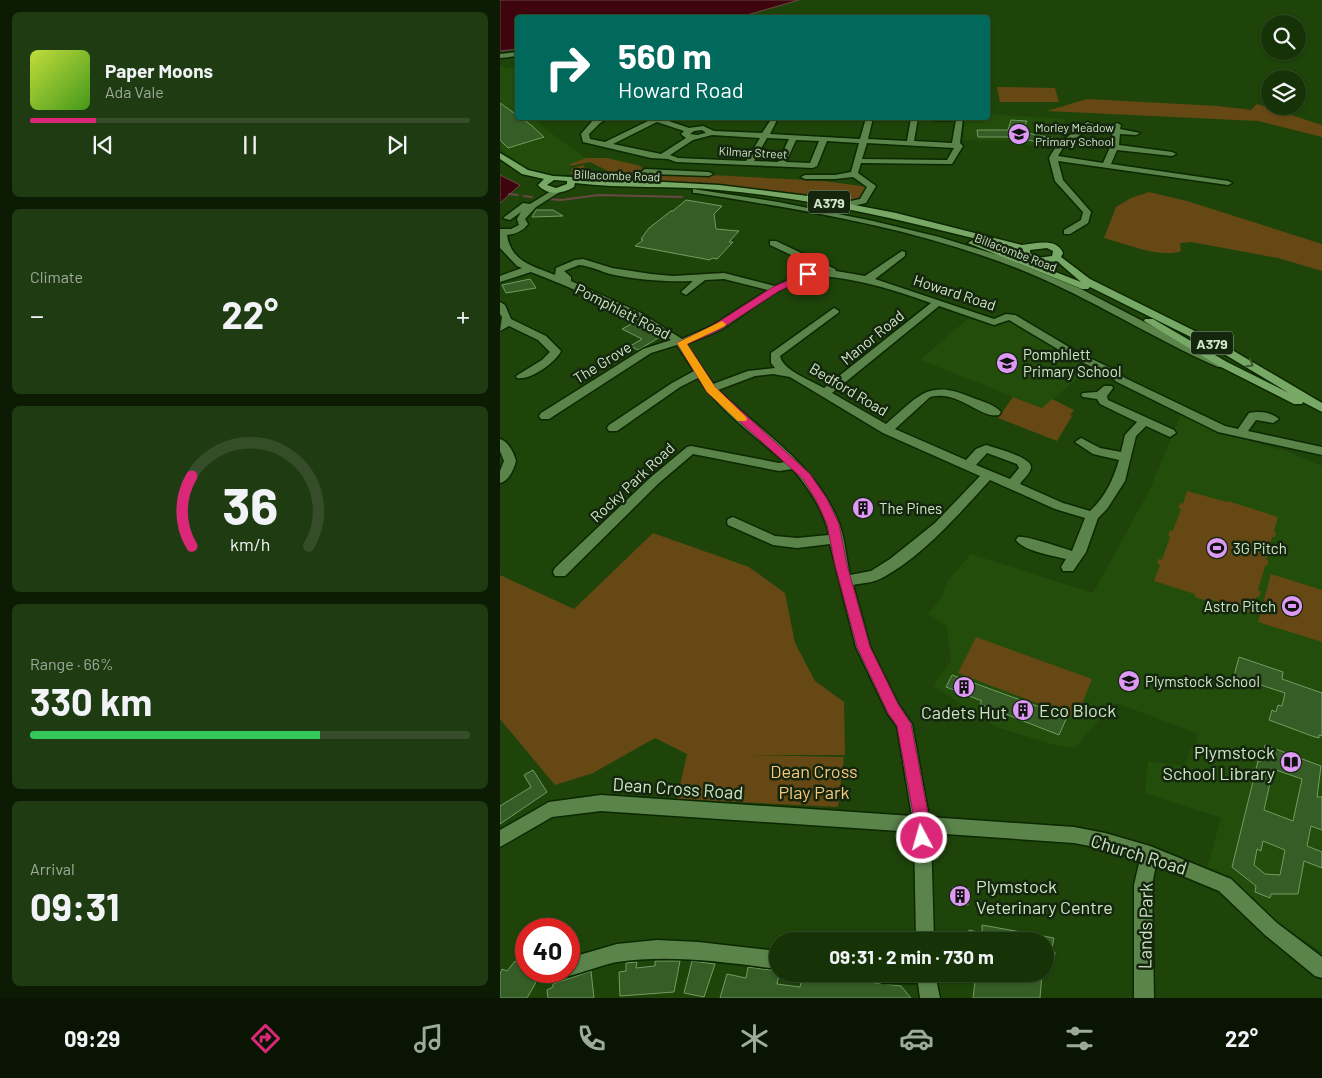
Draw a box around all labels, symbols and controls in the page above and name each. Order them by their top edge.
map controls [1261,15,1306,115]
button: search [1261,15,1306,60]
text: 560 m [618,34,712,76]
icon: right [535,35,600,100]
text: Paper Moons [105,59,213,82]
button: layers [1261,70,1306,115]
text: Howard Road [618,76,744,102]
text: Ada Vale [105,82,164,101]
place label: Morley Meadow Primary School [1035,120,1114,148]
school or university icon: Morley Meadow Primary School [1007,122,1031,146]
icon: previous [89,131,117,159]
icon: pause [236,131,264,159]
icon: next [383,131,411,159]
street label: Kilmar Street [718,143,788,161]
street label: Billacombe Road [573,166,661,184]
road number: A379 [808,190,850,213]
street label: Billacombe Road [973,230,1059,274]
pin [787,253,829,295]
icon: arrive [794,260,822,288]
text: Climate [30,267,83,286]
street label: Howard Road [911,270,999,314]
street label: Pomphlett Road [573,279,673,343]
text: 22° [222,291,278,337]
text: − [30,298,44,332]
text: + [456,298,470,332]
street label: Manor Road [837,306,907,368]
road number: A379 [1191,332,1233,354]
street label: The Grove [570,337,634,387]
place label: Pomphlett Primary School [1023,345,1121,380]
school or university icon: Pomphlett Primary School [995,351,1019,375]
one-way arrow [1244,358,1253,368]
street label: Bedford Road [807,359,891,419]
street label: Rocky Park Road [586,439,678,525]
text: 36 [222,473,278,535]
building icon: The Pines [851,496,875,520]
place label: The Pines [879,499,942,517]
text: km/h [230,533,270,555]
sports icon: 3G Pitch [1205,536,1229,560]
place label: 3G Pitch [1233,539,1287,557]
sports icon: Astro Pitch [1280,594,1304,618]
place label: Astro Pitch [1204,597,1276,615]
text: Range · 66% [30,654,114,673]
school or university icon: Plymstock School [1117,669,1141,693]
place label: Plymstock School [1145,672,1260,690]
building icon: Cadets Hut [952,675,976,699]
text: 330 km [30,678,152,724]
building icon: Eco Block [1011,698,1035,722]
place label: Eco Block [1039,699,1116,721]
place label: Cadets Hut [921,701,1007,723]
place label: Plymstock School Library [1162,741,1275,784]
library icon: Plymstock School Library [1279,750,1303,774]
park label: Dean Cross Play Park [770,760,858,803]
street label: Dean Cross Road [612,772,744,804]
position arrow [895,811,947,863]
street label: Church Road [1088,829,1190,879]
text: Arrival [30,859,75,878]
place label: Plymstock Veterinary Centre [976,875,1113,918]
text: 09:31 [30,883,120,929]
street label: Lands Park [1133,883,1157,969]
building icon: Plymstock Veterinary Centre [948,884,972,908]
speed limit sign: 40 [515,918,580,983]
text: 09:31 · 2 min · 730 m [829,945,994,968]
icon: directions [248,1021,283,1056]
icon: music [411,1021,446,1056]
icon: phone [574,1021,609,1056]
icon: climate [737,1021,772,1056]
icon: car [899,1021,934,1056]
icon: filters [1062,1021,1097,1056]
text: 09:29 [64,1025,120,1051]
text: 22° [1225,1025,1258,1051]

